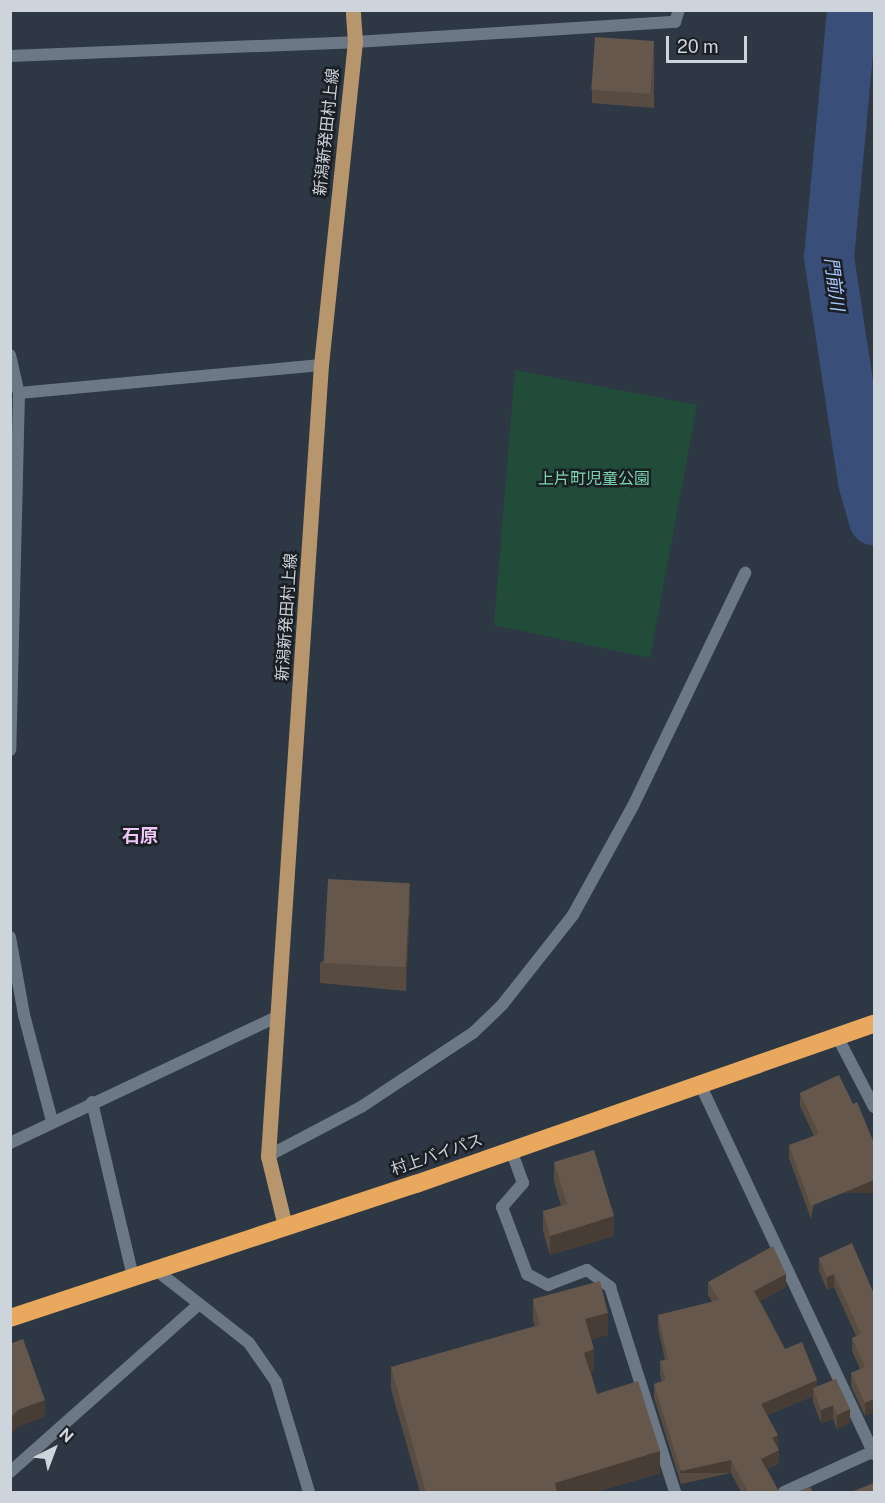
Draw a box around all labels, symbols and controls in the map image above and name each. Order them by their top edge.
scale bar [669,24,750,62]
text: 20 m [677,36,719,57]
street label: 新潟新発田村上線 [311,67,343,197]
water label: 門前川 [820,256,848,312]
park label: 上片町児童公園 [538,469,650,489]
street label: 新潟新発田村上線 [273,552,301,682]
district label: 石原 [122,825,158,847]
street label: 村上バイパス [388,1130,486,1180]
north arrow [24,1419,84,1479]
text: N [55,1424,77,1446]

